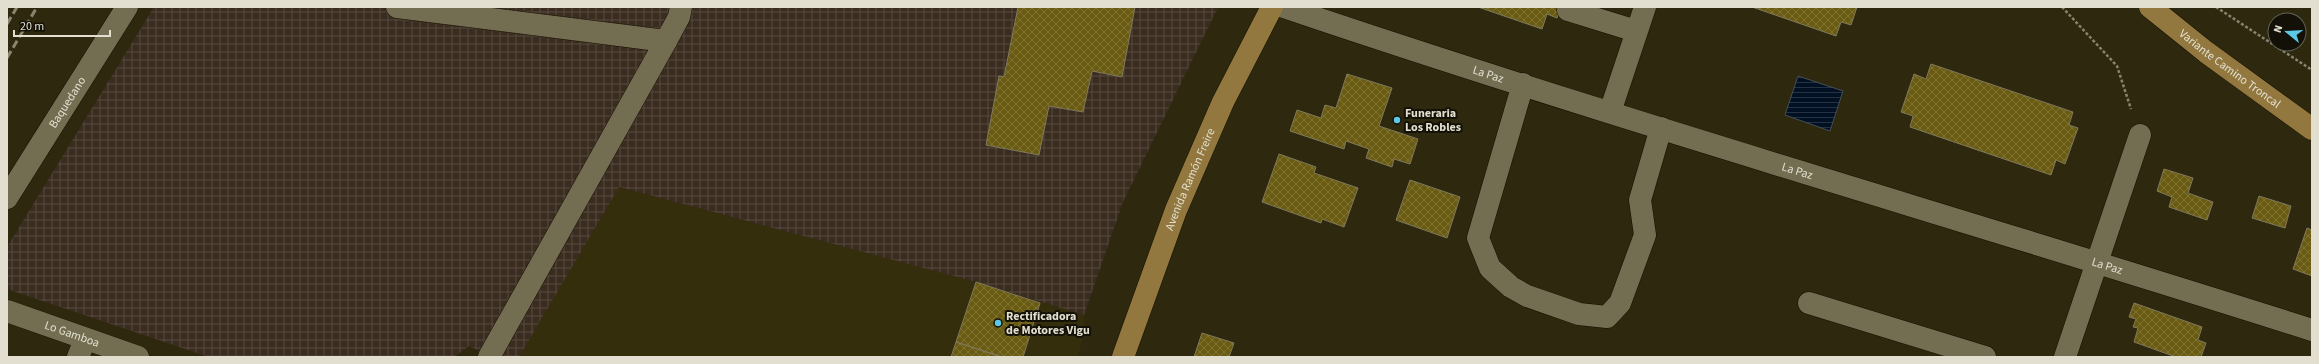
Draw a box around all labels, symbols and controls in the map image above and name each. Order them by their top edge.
scale bar [14,12,110,38]
north arrow [2267,12,2307,52]
text: 20 m [20,18,44,35]
text: N [2270,23,2286,35]
street label: Variante Camino Troncal [2175,26,2284,113]
street label: La Paz [1470,62,1506,88]
street label: Baquedano [45,73,90,132]
place label: Funeraria Los Robles [1405,105,1461,136]
marker: Funeraria Los Robles [1392,115,1402,125]
street label: Avenida Ramón Freire [1161,126,1220,233]
street label: La Paz [1780,159,1815,184]
street label: La Paz [2089,254,2125,279]
place label: Rectificadora de Motores Vigu [1006,308,1090,339]
street label: Lo Gamboa [42,317,102,352]
marker: Rectificadora de Motores Vigu [993,318,1003,328]

